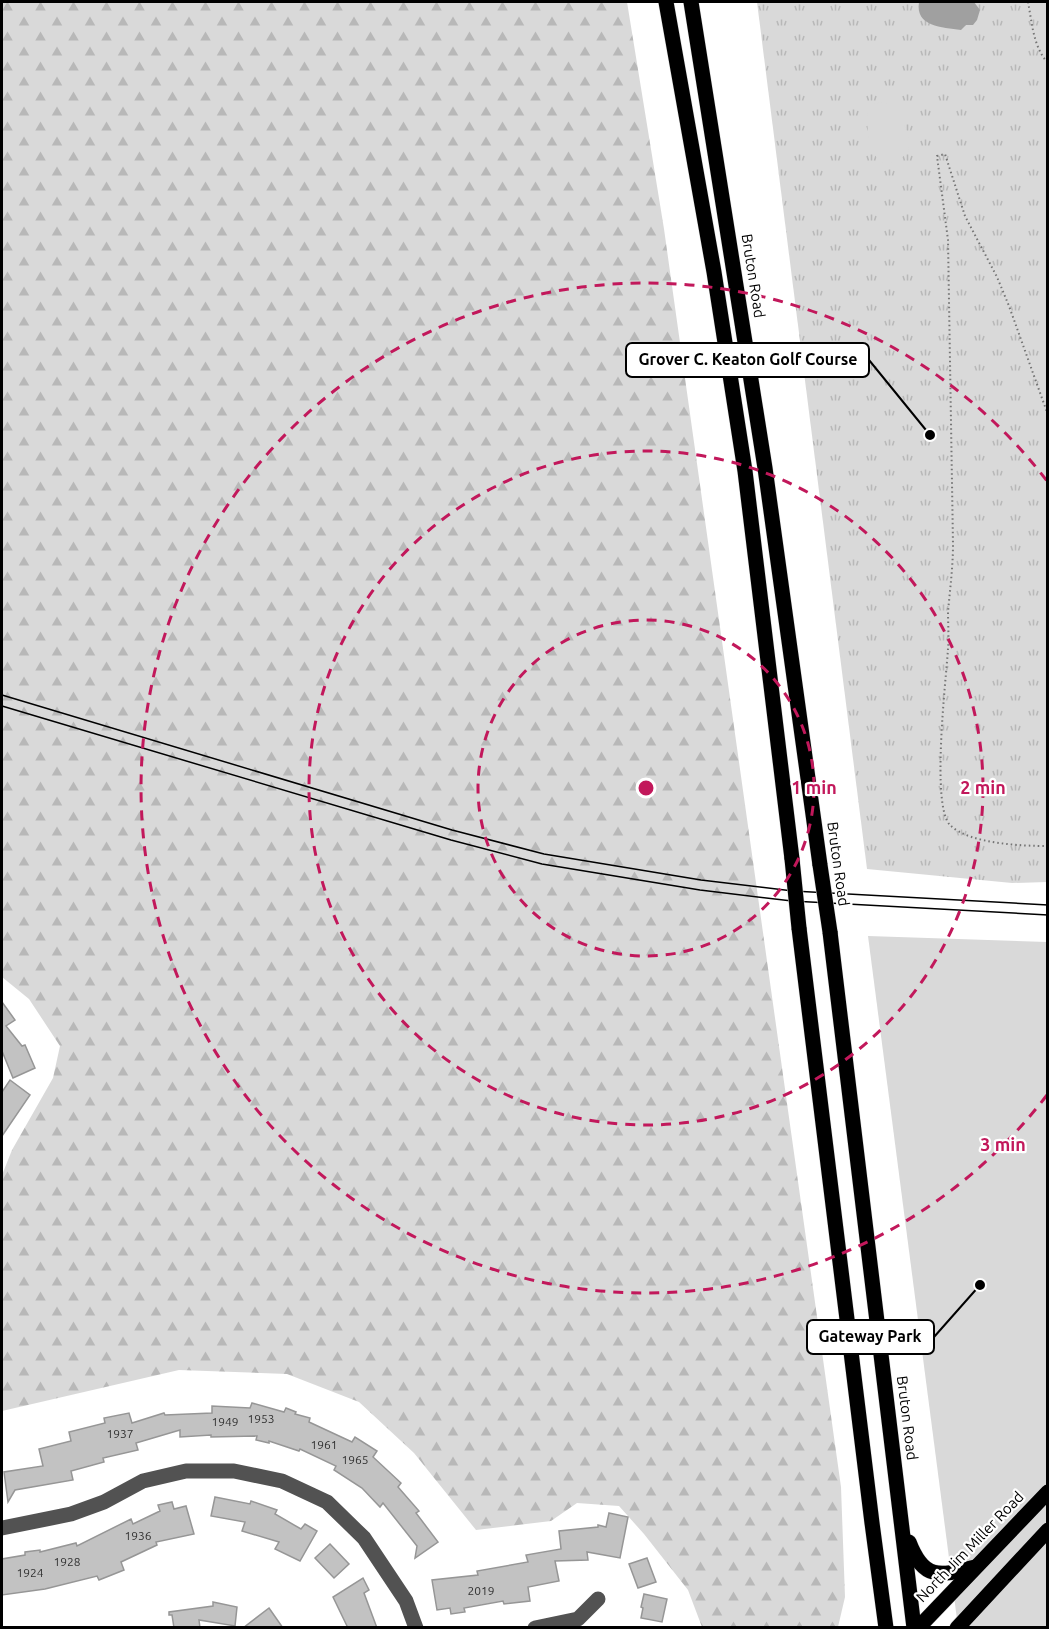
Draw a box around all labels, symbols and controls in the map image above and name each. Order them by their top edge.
street label: Bruton Road [738,233,769,319]
callout: Grover C. Keaton Golf Course [626,343,869,377]
text: Grover C. Keaton Golf Course [638,350,858,368]
text: 1 min [791,777,837,797]
text: 2 min [960,777,1006,797]
centre of rings [636,778,656,798]
street label: Bruton Road [824,821,853,907]
text: 3 min [980,1134,1026,1154]
callout: Gateway Park [807,1320,934,1354]
text: Gateway Park [819,1327,921,1345]
street label: Bruton Road [894,1375,921,1461]
house number: 1953 [247,1412,275,1425]
house number: 1949 [211,1415,239,1428]
house number: 1937 [106,1427,134,1440]
house number: 1961 [310,1438,338,1451]
house number: 1965 [341,1453,369,1466]
street label: North Jim Miller Road [912,1488,1027,1605]
house number: 1936 [124,1529,152,1542]
house number: 1928 [53,1555,81,1568]
house number: 1924 [16,1566,44,1579]
house number: 2019 [467,1584,495,1597]

